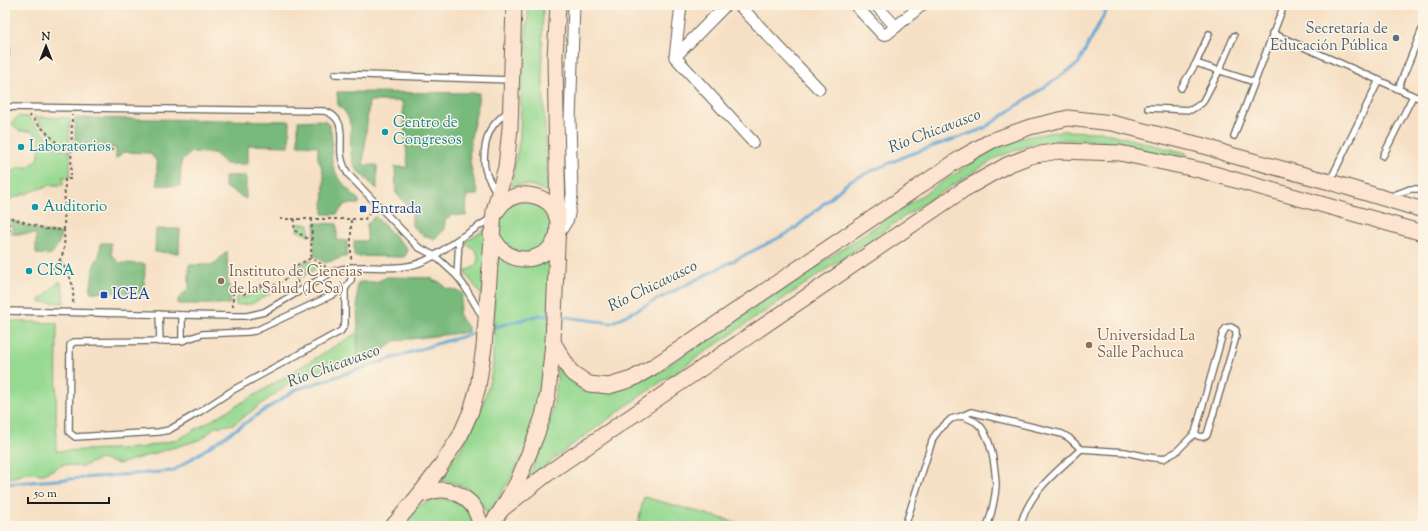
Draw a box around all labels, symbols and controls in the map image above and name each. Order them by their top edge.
place label: Secretaría de Educación Pública [1270,19,1388,57]
north arrow [26,26,66,66]
text: N [41,29,51,45]
marker: Secretaría de Educación Pública [1391,33,1401,43]
water label: Río Chicavasco [886,104,984,160]
place label: Centro de Congresos [393,113,462,151]
marker: Centro de Congresos [380,127,390,137]
place label: Laboratorios [29,137,111,158]
marker: Laboratorios [16,142,26,152]
place label: Auditorio [43,197,107,218]
place label: Entrada [371,199,422,220]
marker: Auditorio [30,202,40,212]
marker: Entrada [358,204,368,214]
water label: Río Chicavasco [604,255,702,319]
place label: CISA [37,261,75,282]
place label: Instituto de Ciencias de la Salud (ICSa) [229,262,363,300]
marker: CISA [24,266,34,276]
marker: Instituto de Ciencias de la Salud (ICSa) [216,276,226,286]
place label: ICEA [112,285,150,306]
marker: ICEA [99,290,109,300]
place label: Universidad La Salle Pachuca [1097,326,1195,364]
water label: Río Chicavasco [284,340,384,394]
marker: Universidad La Salle Pachuca [1084,340,1094,350]
scale bar [28,479,109,505]
text: 50 m [33,485,57,503]

